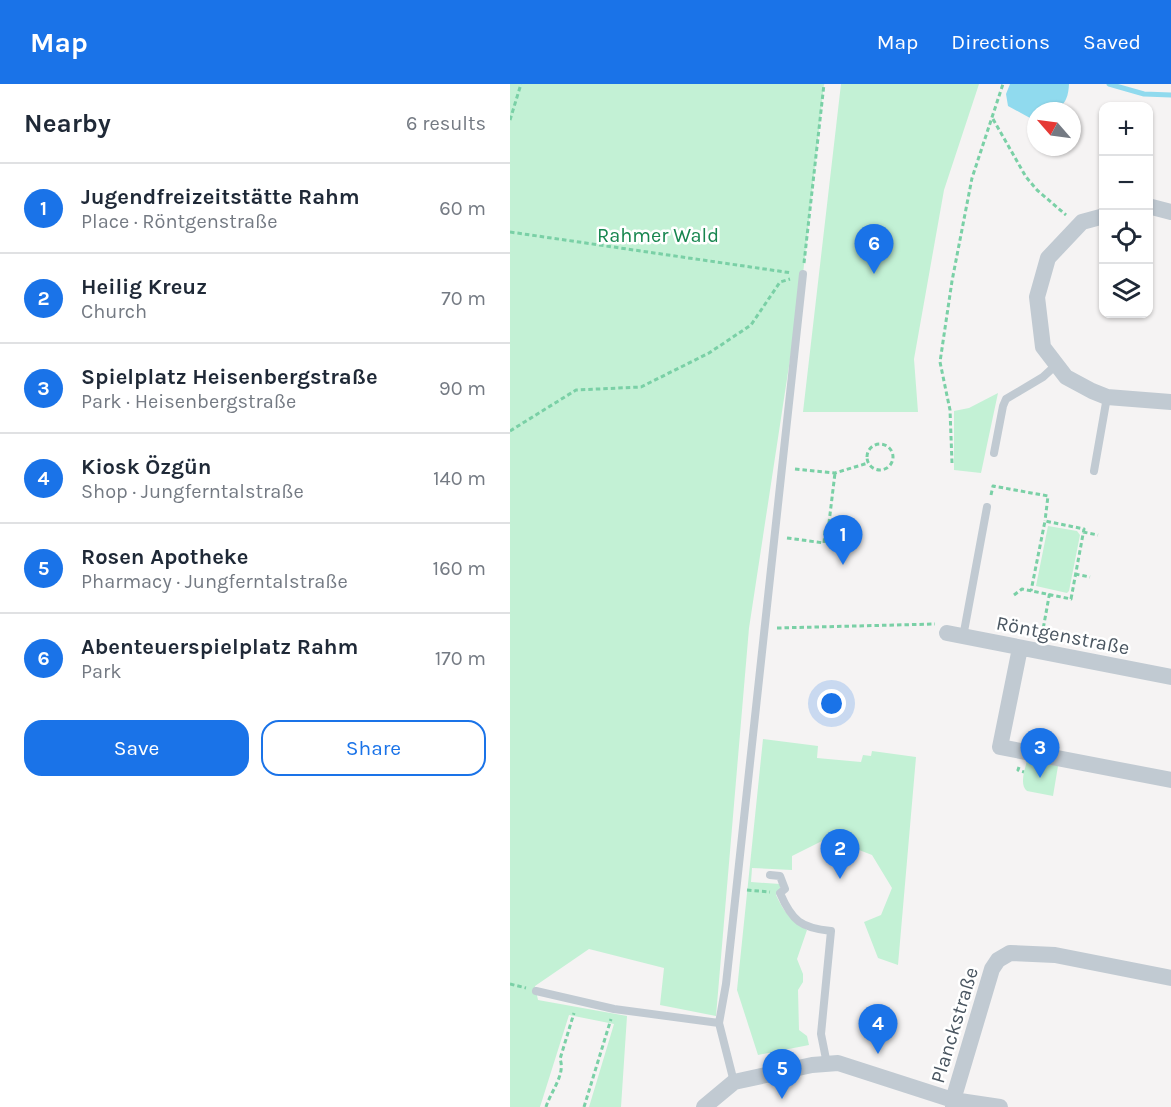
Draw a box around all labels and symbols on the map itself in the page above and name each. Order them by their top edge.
north arrow [1027,102,1081,156]
park label: Rahmer Wald [597,224,719,247]
pin: 6 [854,224,894,274]
pin: 1 [824,516,862,565]
street label: Röntgenstraße [994,611,1131,660]
your location [817,689,846,718]
pin: 3 [1020,728,1060,778]
pin: 2 [820,830,860,879]
street label: Planckstraße [926,964,983,1086]
pin: 4 [858,1004,898,1054]
pin: 5 [762,1050,802,1099]

